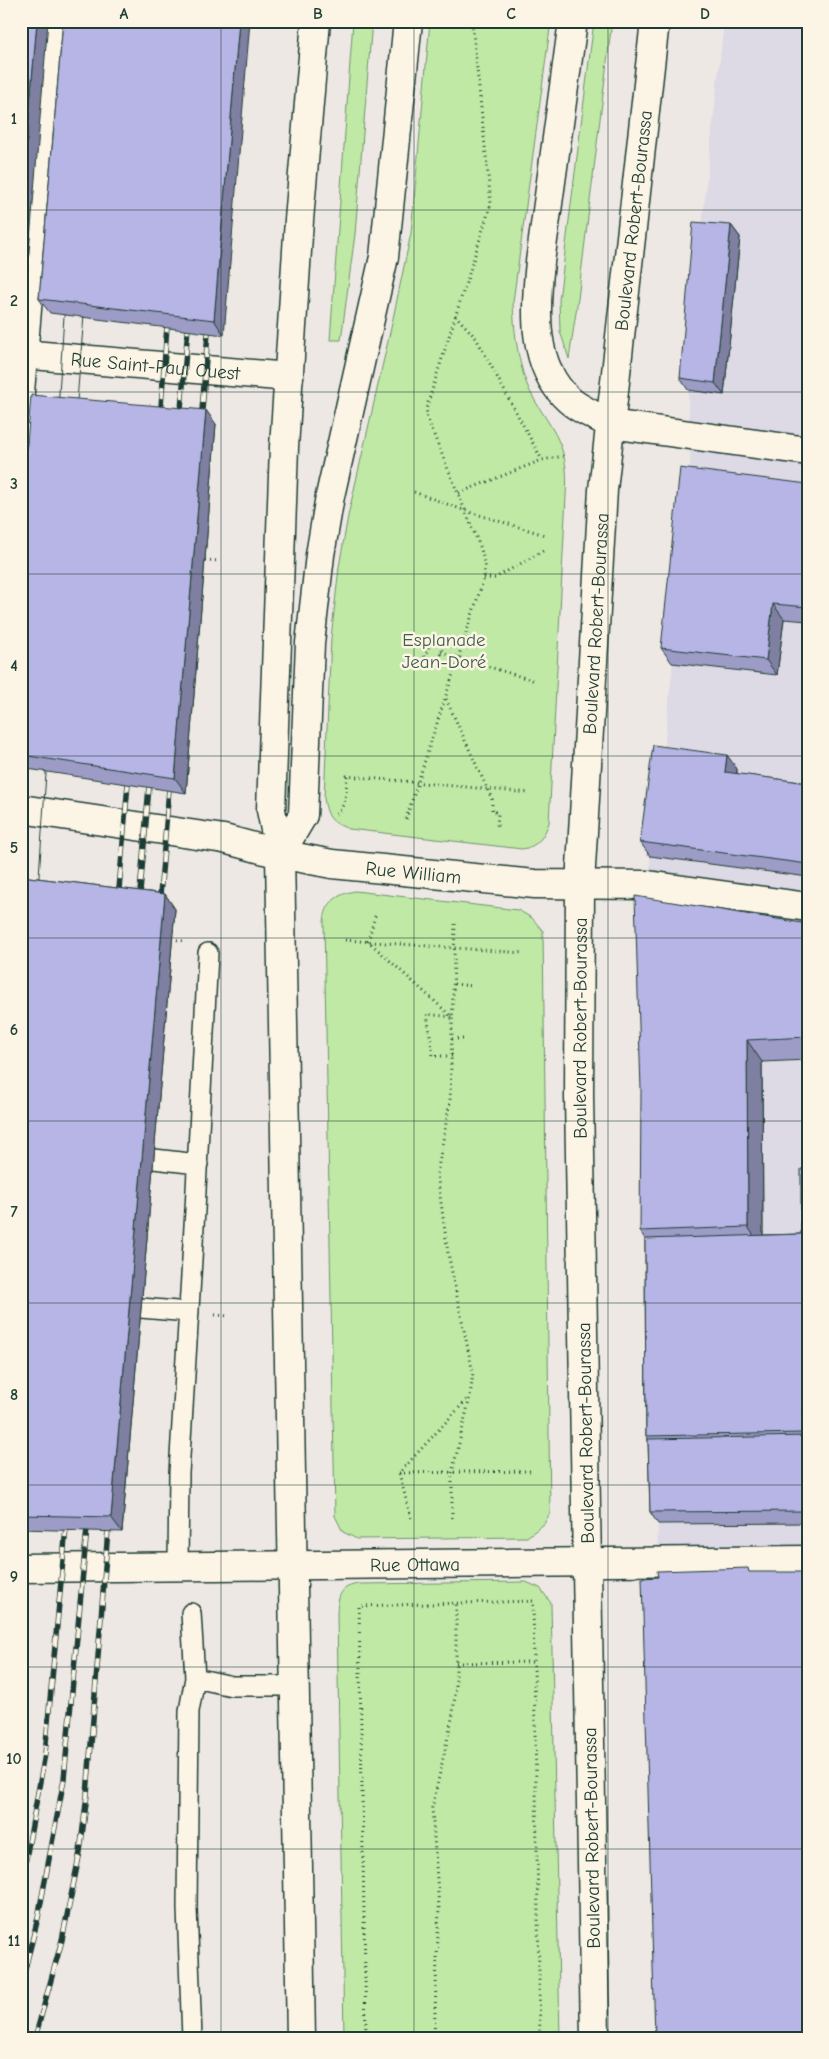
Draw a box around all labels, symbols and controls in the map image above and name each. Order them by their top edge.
text: A [120,5,129,23]
text: B [313,5,323,23]
text: C [506,5,516,23]
text: D [700,5,710,23]
street label: Boulevard Robert-Bourassa [611,109,657,332]
text: 1 [11,110,17,128]
text: 2 [10,292,18,310]
street label: Rue Saint-Paul Ouest [70,348,242,385]
text: 3 [10,475,18,493]
street label: Boulevard Robert-Bourassa [579,512,614,735]
park label: Esplanade Jean-Doré [402,629,486,673]
text: 4 [10,657,18,675]
text: 5 [10,839,18,857]
street label: Rue William [365,857,462,889]
street label: Boulevard Robert-Bourassa [569,917,592,1139]
text: 6 [10,1021,18,1039]
text: 7 [10,1203,18,1221]
street label: Boulevard Robert-Bourassa [573,1322,599,1544]
text: 8 [10,1386,18,1404]
street label: Rue Ottawa [370,1554,460,1576]
text: 9 [10,1568,18,1586]
street label: Boulevard Robert-Bourassa [579,1727,605,1949]
text: 10 [6,1750,22,1768]
text: 11 [8,1932,20,1950]

